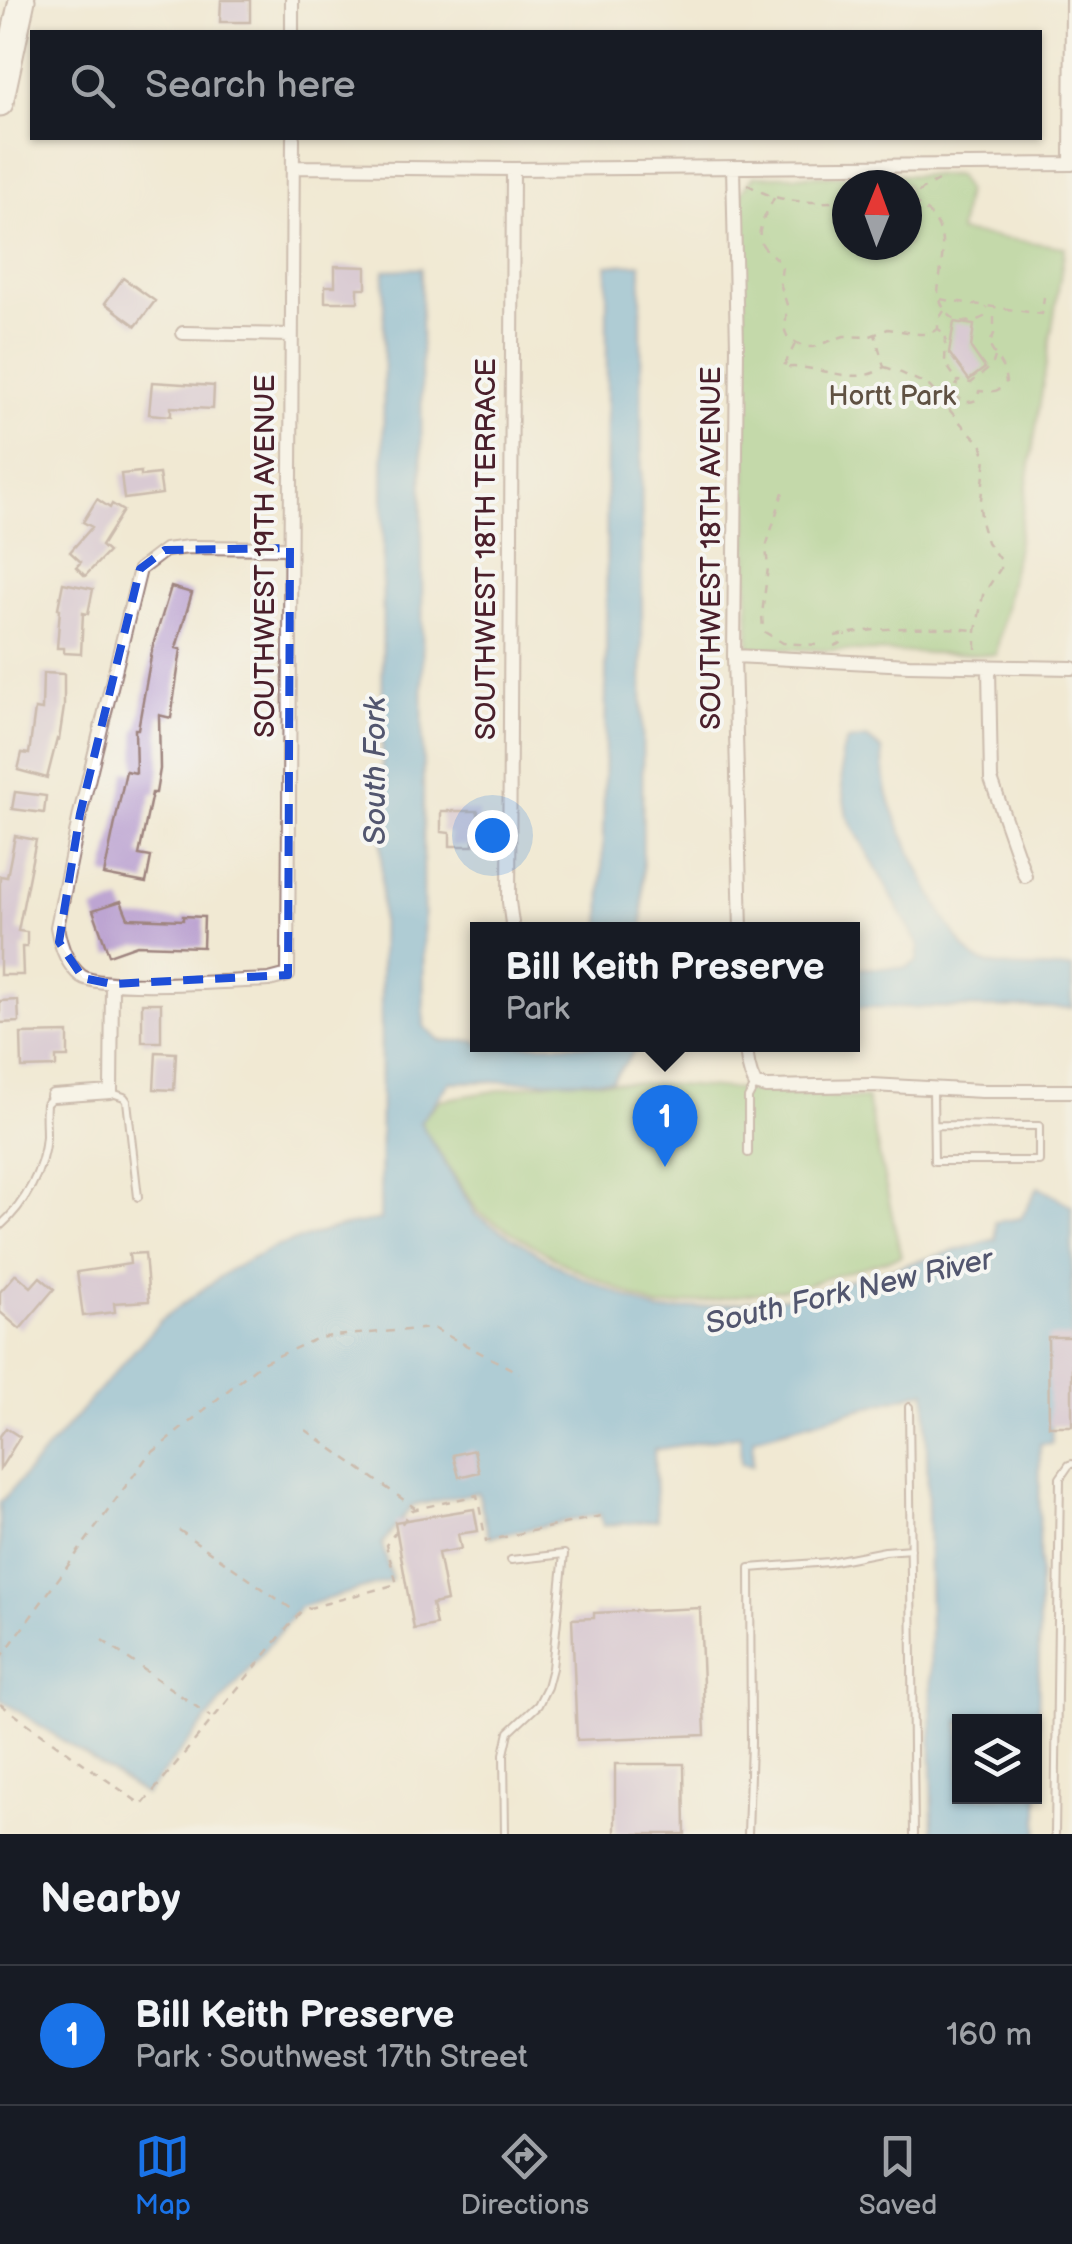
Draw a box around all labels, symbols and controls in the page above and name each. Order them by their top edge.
search box [30,30,1042,140]
icon: search [65,58,120,113]
text: Search here [145,63,356,108]
north arrow [832,170,922,260]
street label: SOUTHWEST 18TH TERRACE [470,358,503,740]
street label: SOUTHWEST 18TH AVENUE [695,366,728,730]
street label: SOUTHWEST 19TH AVENUE [249,374,282,738]
park label: Hortt Park [828,380,956,413]
water label: South Fork [358,696,394,845]
your location [467,810,518,861]
popup [470,922,860,1052]
text: Bill Keith Preserve [505,945,825,990]
text: Park [505,990,570,1029]
pin: 1 [632,1084,698,1167]
water label: South Fork New River [702,1241,998,1343]
map controls [952,1714,1042,1804]
button: layers [952,1714,1042,1804]
text: Nearby [40,1874,180,1925]
text: Bill Keith Preserve [135,1993,454,2038]
text: 1 [66,2016,79,2055]
text: 160 m [946,2016,1032,2055]
text: Park · Southwest 17th Street [135,2038,528,2077]
tab: Map [135,2129,191,2222]
tab: Directions [460,2129,589,2222]
tab: Saved [859,2129,937,2222]

